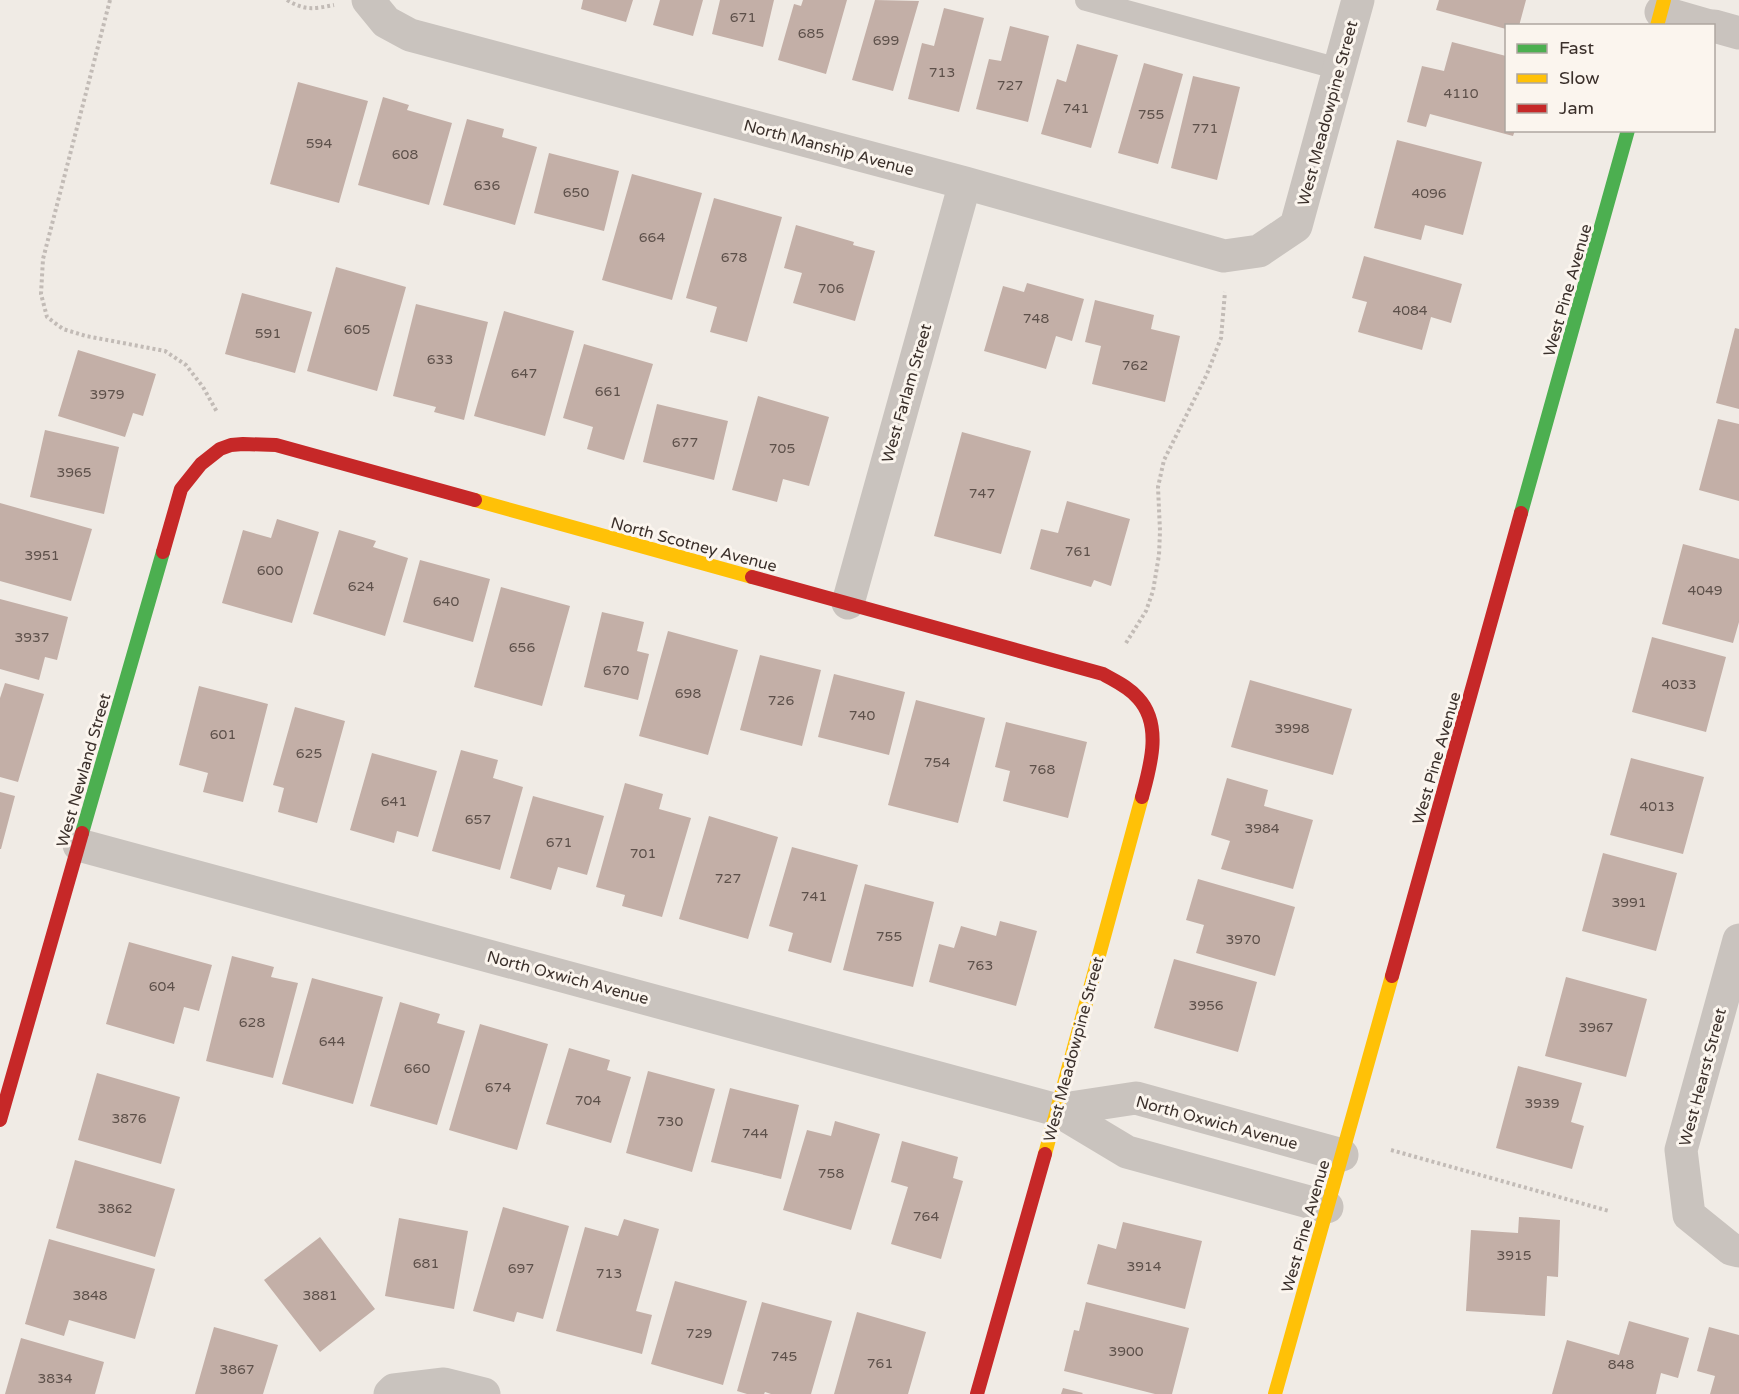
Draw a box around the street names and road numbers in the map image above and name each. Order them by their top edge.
street label: West Meadowpine Street [1294,19,1362,208]
street label: North Manship Avenue [741,116,916,180]
street label: West Pine Avenue [1539,222,1596,359]
street label: West Farlam Street [878,322,936,465]
street label: North Scotney Avenue [608,513,779,577]
street label: West Pine Avenue [1408,690,1465,827]
street label: West Newland Street [52,691,116,850]
street label: North Oxwich Avenue [485,947,651,1009]
street label: West Meadowpine Street [1040,955,1108,1144]
street label: West Hearst Street [1675,1006,1731,1148]
street label: North Oxwich Avenue [1134,1092,1300,1154]
street label: West Pine Avenue [1277,1158,1334,1295]

